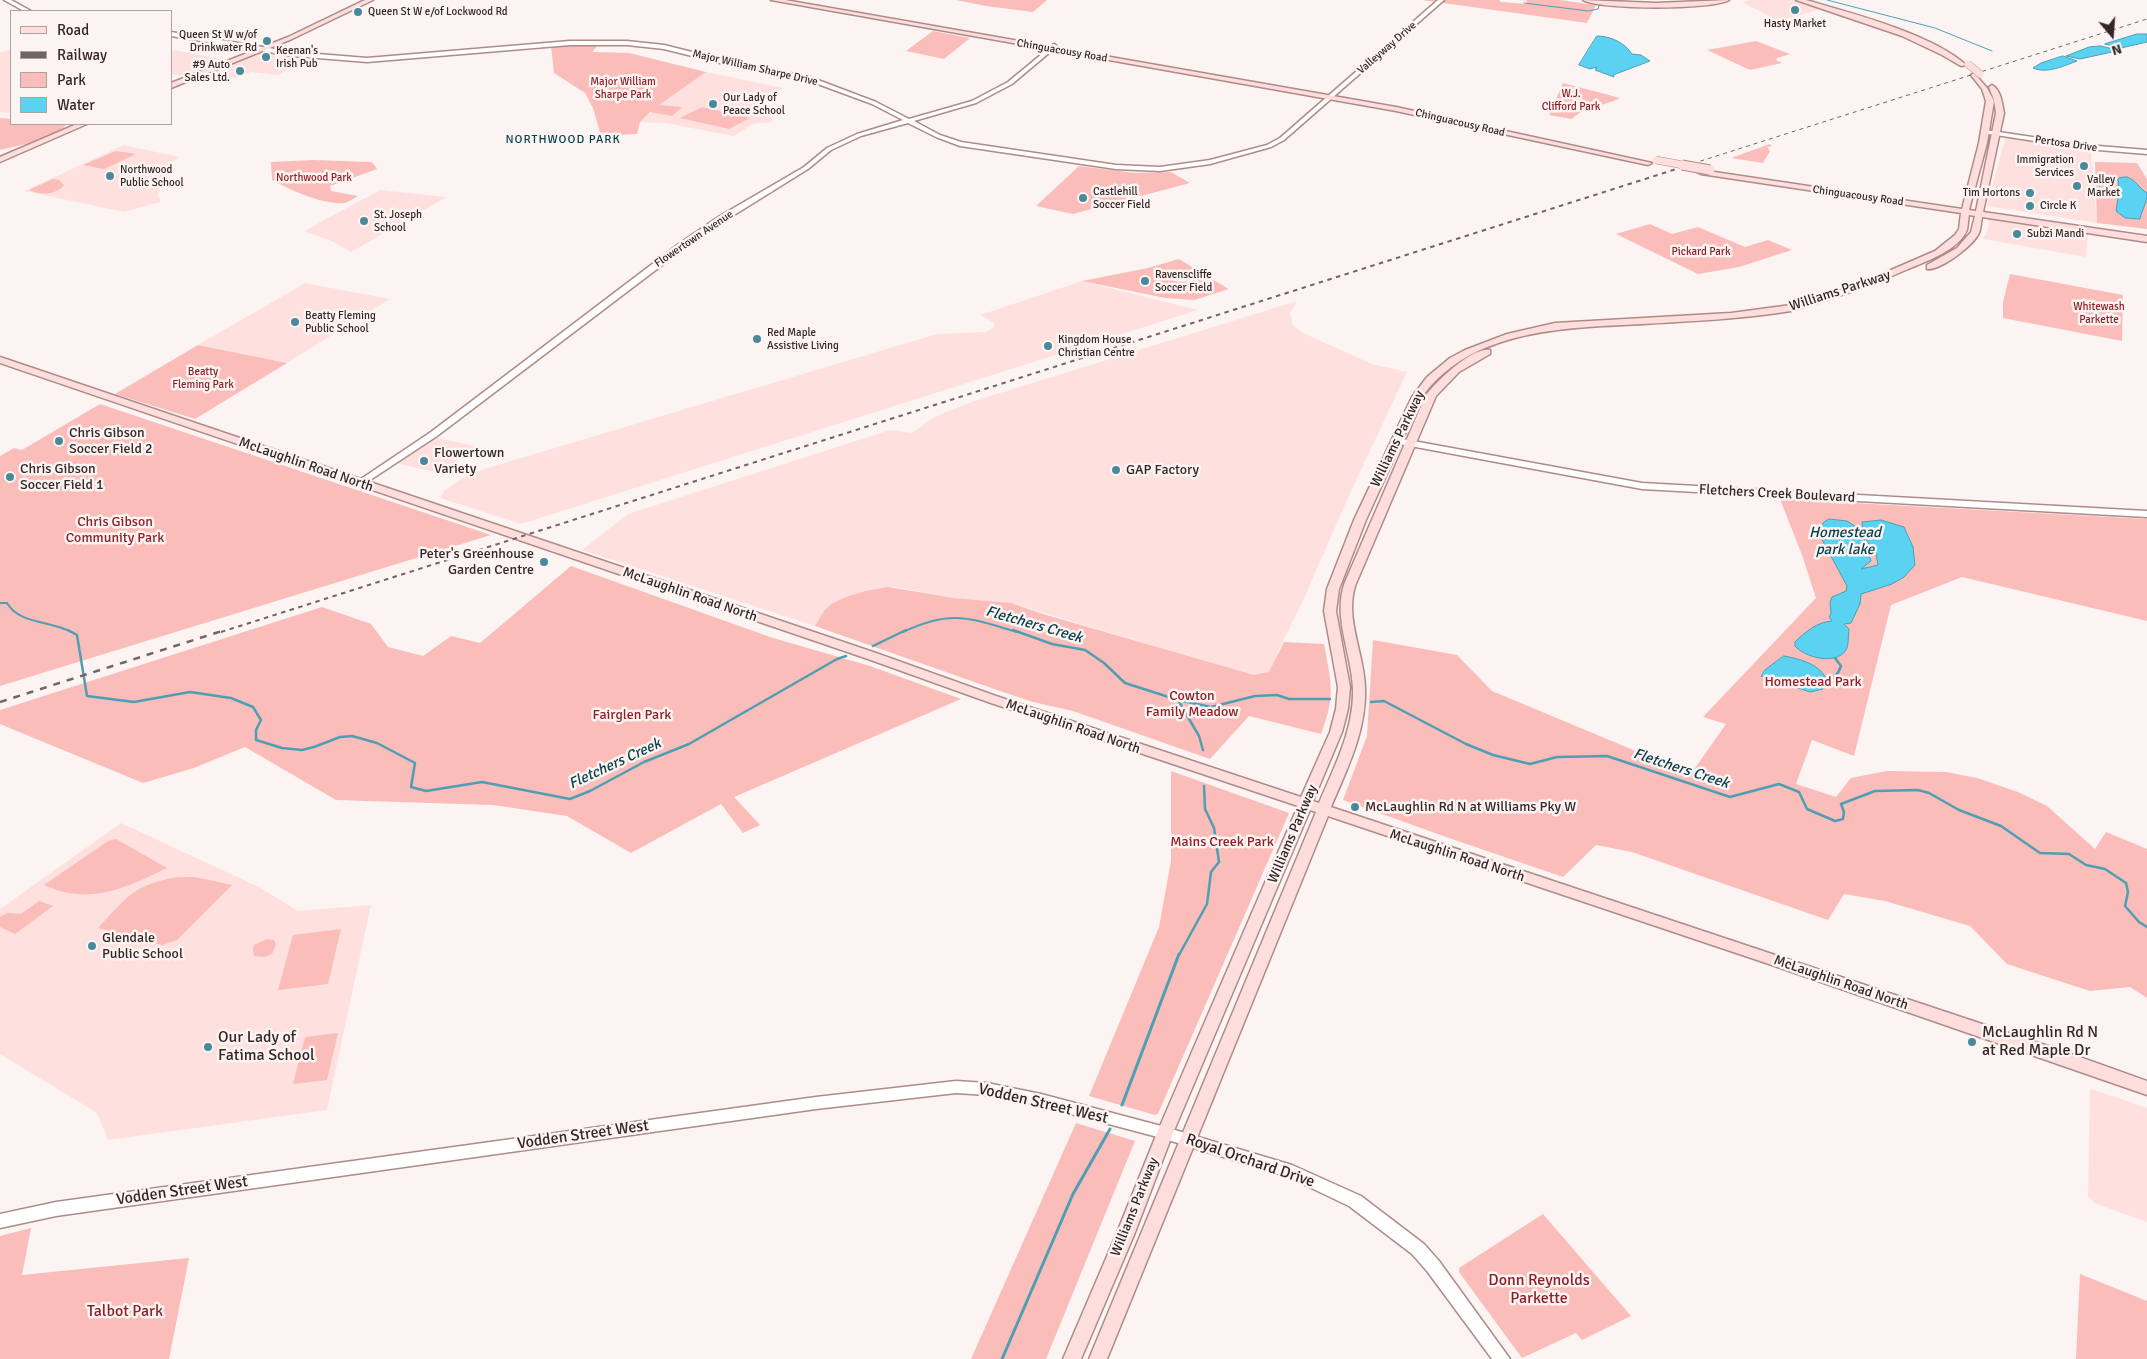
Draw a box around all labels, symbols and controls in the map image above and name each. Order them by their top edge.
marker: Hasty Market [1789,4,1801,16]
place label: Queen St W e/of Lockwood Rd [368,5,508,19]
marker: Queen St W e/of Lockwood Rd [352,6,364,18]
legend [10,10,172,125]
north arrow [2087,10,2137,60]
place label: Hasty Market [1764,17,1826,31]
street label: Valleyway Drive [1355,19,1419,77]
text: Road [57,21,89,39]
place label: Queen St W w/of Drinkwater Rd [179,28,257,54]
marker: Queen St W w/of Drinkwater Rd [261,35,273,47]
street label: Chinguacousy Road [1016,37,1108,65]
text: N [2110,40,2124,59]
place label: Keenan's Irish Pub [276,44,318,70]
text: Railway [57,46,107,64]
street label: Major William Sharpe Drive [691,47,819,89]
marker: Keenan's Irish Pub [260,51,272,63]
place label: #9 Auto Sales Ltd. [185,58,230,84]
marker: #9 Auto Sales Ltd. [234,65,246,77]
text: Park [57,71,86,89]
park label: Major William Sharpe Park [590,75,656,101]
park label: W.J. Clifford Park [1542,87,1600,113]
place label: Our Lady of Peace School [723,91,785,117]
text: Water [57,96,95,114]
marker: Our Lady of Peace School [707,98,719,110]
street label: Chinguacousy Road [1414,106,1506,140]
district label: NORTHWOOD PARK [504,133,622,147]
street label: Pertosa Drive [2034,133,2098,155]
place label: Immigration Services [2016,153,2074,179]
marker: Immigration Services [2078,160,2090,172]
place label: Northwood Public School [120,163,184,189]
marker: Northwood Public School [104,170,116,182]
park label: Northwood Park [276,171,352,185]
place label: Valley Market [2087,173,2120,199]
marker: Valley Market [2071,180,2083,192]
street label: Chinguacousy Road [1812,183,1904,209]
place label: Castlehill Soccer Field [1093,185,1150,211]
place label: Tim Hortons [1963,186,2020,200]
marker: Tim Hortons [2024,187,2036,199]
marker: Castlehill Soccer Field [1077,192,1089,204]
place label: Circle K [2040,199,2076,213]
marker: Circle K [2024,200,2036,212]
place label: St. Joseph School [374,208,422,234]
street label: Flowertown Avenue [652,208,736,270]
marker: St. Joseph School [358,215,370,227]
place label: Subzi Mandi [2027,227,2084,241]
marker: Subzi Mandi [2011,228,2023,240]
park label: Pickard Park [1672,245,1730,259]
street label: Williams Parkway [1787,267,1893,315]
place label: Ravenscliffe Soccer Field [1155,268,1212,294]
marker: Ravenscliffe Soccer Field [1139,275,1151,287]
park label: Whitewash Parkette [2073,300,2125,326]
place label: Beatty Fleming Public School [305,309,376,335]
marker: Beatty Fleming Public School [289,316,301,328]
place label: Red Maple Assistive Living [767,326,839,352]
marker: Red Maple Assistive Living [751,333,763,345]
place label: Kingdom House Christian Centre [1058,333,1135,359]
marker: Kingdom House Christian Centre [1042,340,1054,352]
park label: Beatty Fleming Park [172,365,234,391]
street label: Williams Parkway [1367,388,1429,490]
place label: Chris Gibson Soccer Field 2 [69,425,153,458]
street label: McLaughlin Road North [237,434,375,496]
marker: Chris Gibson Soccer Field 2 [53,435,65,447]
place label: Flowertown Variety [434,445,504,478]
marker: Flowertown Variety [418,455,430,467]
place label: Chris Gibson Soccer Field 1 [20,461,104,494]
place label: GAP Factory [1126,462,1199,478]
marker: GAP Factory [1110,464,1122,476]
marker: Chris Gibson Soccer Field 1 [4,471,16,483]
street label: Fletchers Creek Boulevard [1699,482,1855,506]
park label: Chris Gibson Community Park [66,514,164,546]
water label: Homestead park lake [1809,524,1881,559]
place label: Peter's Greenhouse Garden Centre [419,546,534,578]
marker: Peter's Greenhouse Garden Centre [538,556,550,568]
street label: McLaughlin Road North [621,564,759,626]
water label: Fletchers Creek [984,603,1084,647]
park label: Homestead Park [1764,674,1862,690]
park label: Cowton Family Meadow [1146,688,1238,720]
street label: McLaughlin Road North [1004,696,1142,758]
park label: Fairglen Park [593,707,671,723]
water label: Fletchers Creek [566,735,664,793]
water label: Fletchers Creek [1631,745,1731,793]
street label: Williams Parkway [1265,782,1321,886]
place label: McLaughlin Rd N at Williams Pky W [1365,799,1576,815]
marker: McLaughlin Rd N at Williams Pky W [1349,801,1361,813]
street label: McLaughlin Road North [1387,826,1527,886]
park label: Mains Creek Park [1170,834,1274,850]
place label: Glendale Public School [102,930,183,962]
marker: Glendale Public School [86,940,98,952]
street label: McLaughlin Road North [1772,952,1910,1014]
place label: McLaughlin Rd N at Red Maple Dr [1982,1023,2098,1061]
place label: Our Lady of Fatima School [218,1028,315,1066]
marker: McLaughlin Rd N at Red Maple Dr [1966,1036,1978,1048]
marker: Our Lady of Fatima School [202,1041,214,1053]
street label: Vodden Street West [976,1080,1110,1128]
street label: Vodden Street West [516,1116,650,1154]
street label: Royal Orchard Drive [1183,1130,1317,1192]
street label: Williams Parkway [1107,1155,1163,1259]
street label: Vodden Street West [115,1172,249,1210]
park label: Donn Reynolds Parkette [1488,1271,1590,1309]
park label: Talbot Park [87,1302,163,1322]

